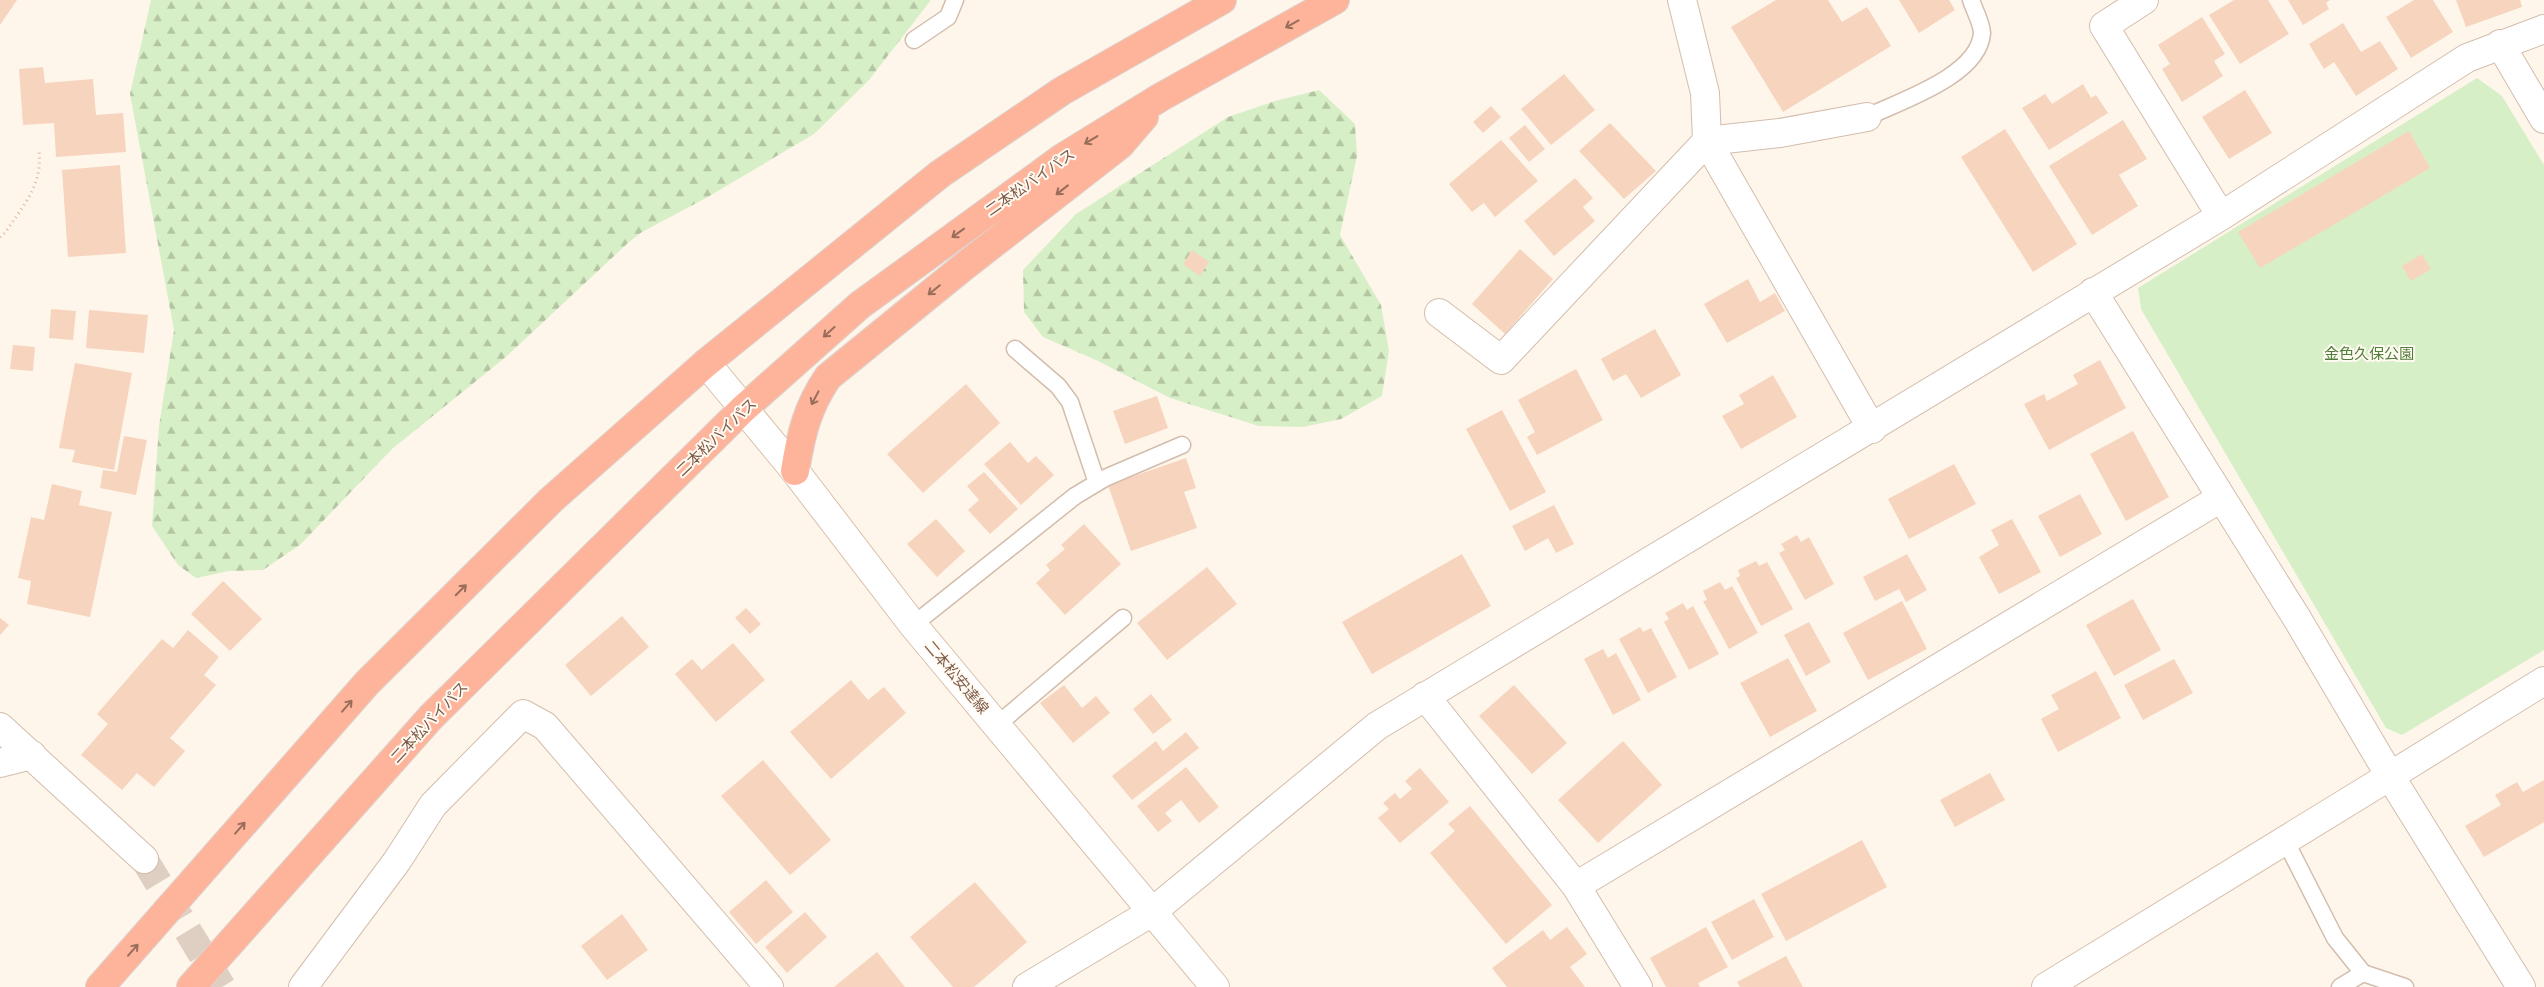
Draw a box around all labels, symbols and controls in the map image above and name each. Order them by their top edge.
one-way arrow [1285,19,1300,29]
one-way arrow [1084,136,1098,146]
street label: 二本松バイパス [982,145,1078,219]
one-way arrow [1056,184,1069,195]
one-way arrow [952,228,965,239]
one-way arrow [928,284,941,295]
one-way arrow [823,326,836,337]
park label: 金色久保公園 [2324,345,2414,362]
one-way arrow [810,390,819,405]
street label: 二本松バイパス [672,395,760,479]
one-way arrow [455,584,467,596]
street label: 二本松安達線 [922,637,992,717]
street label: 二本松バイパス [387,678,471,766]
one-way arrow [341,700,353,713]
one-way arrow [234,822,246,835]
one-way arrow [127,944,138,957]

